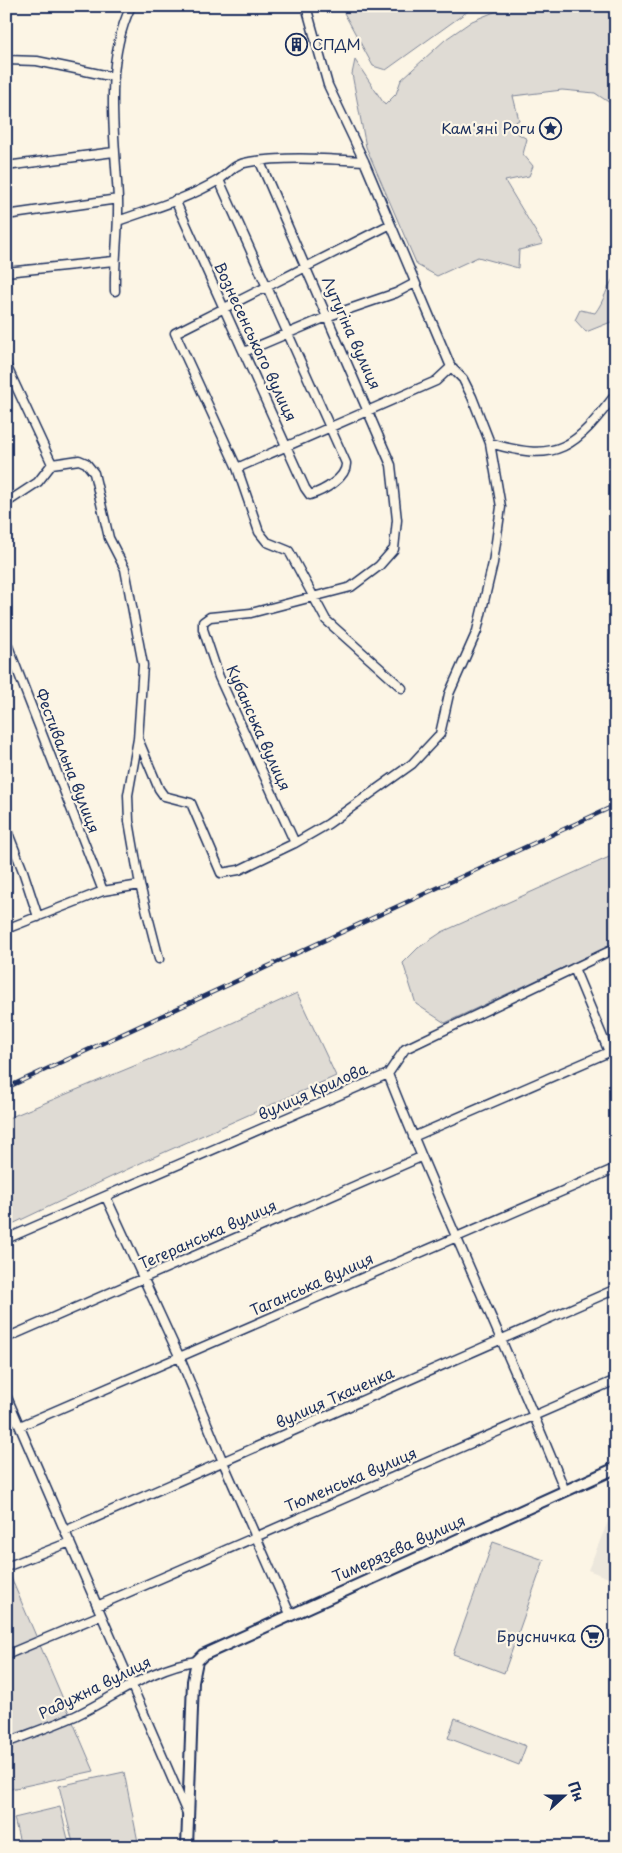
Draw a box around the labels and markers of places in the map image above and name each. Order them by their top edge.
place label: СПДМ [312,32,361,55]
building icon: СПДМ [284,33,308,57]
place label: Кам'яні Роги [441,116,535,139]
place icon: Кам'яні Роги [539,117,563,141]
place label: Брусничка [497,1624,577,1647]
supermarket icon: Брусничка [580,1625,604,1649]

